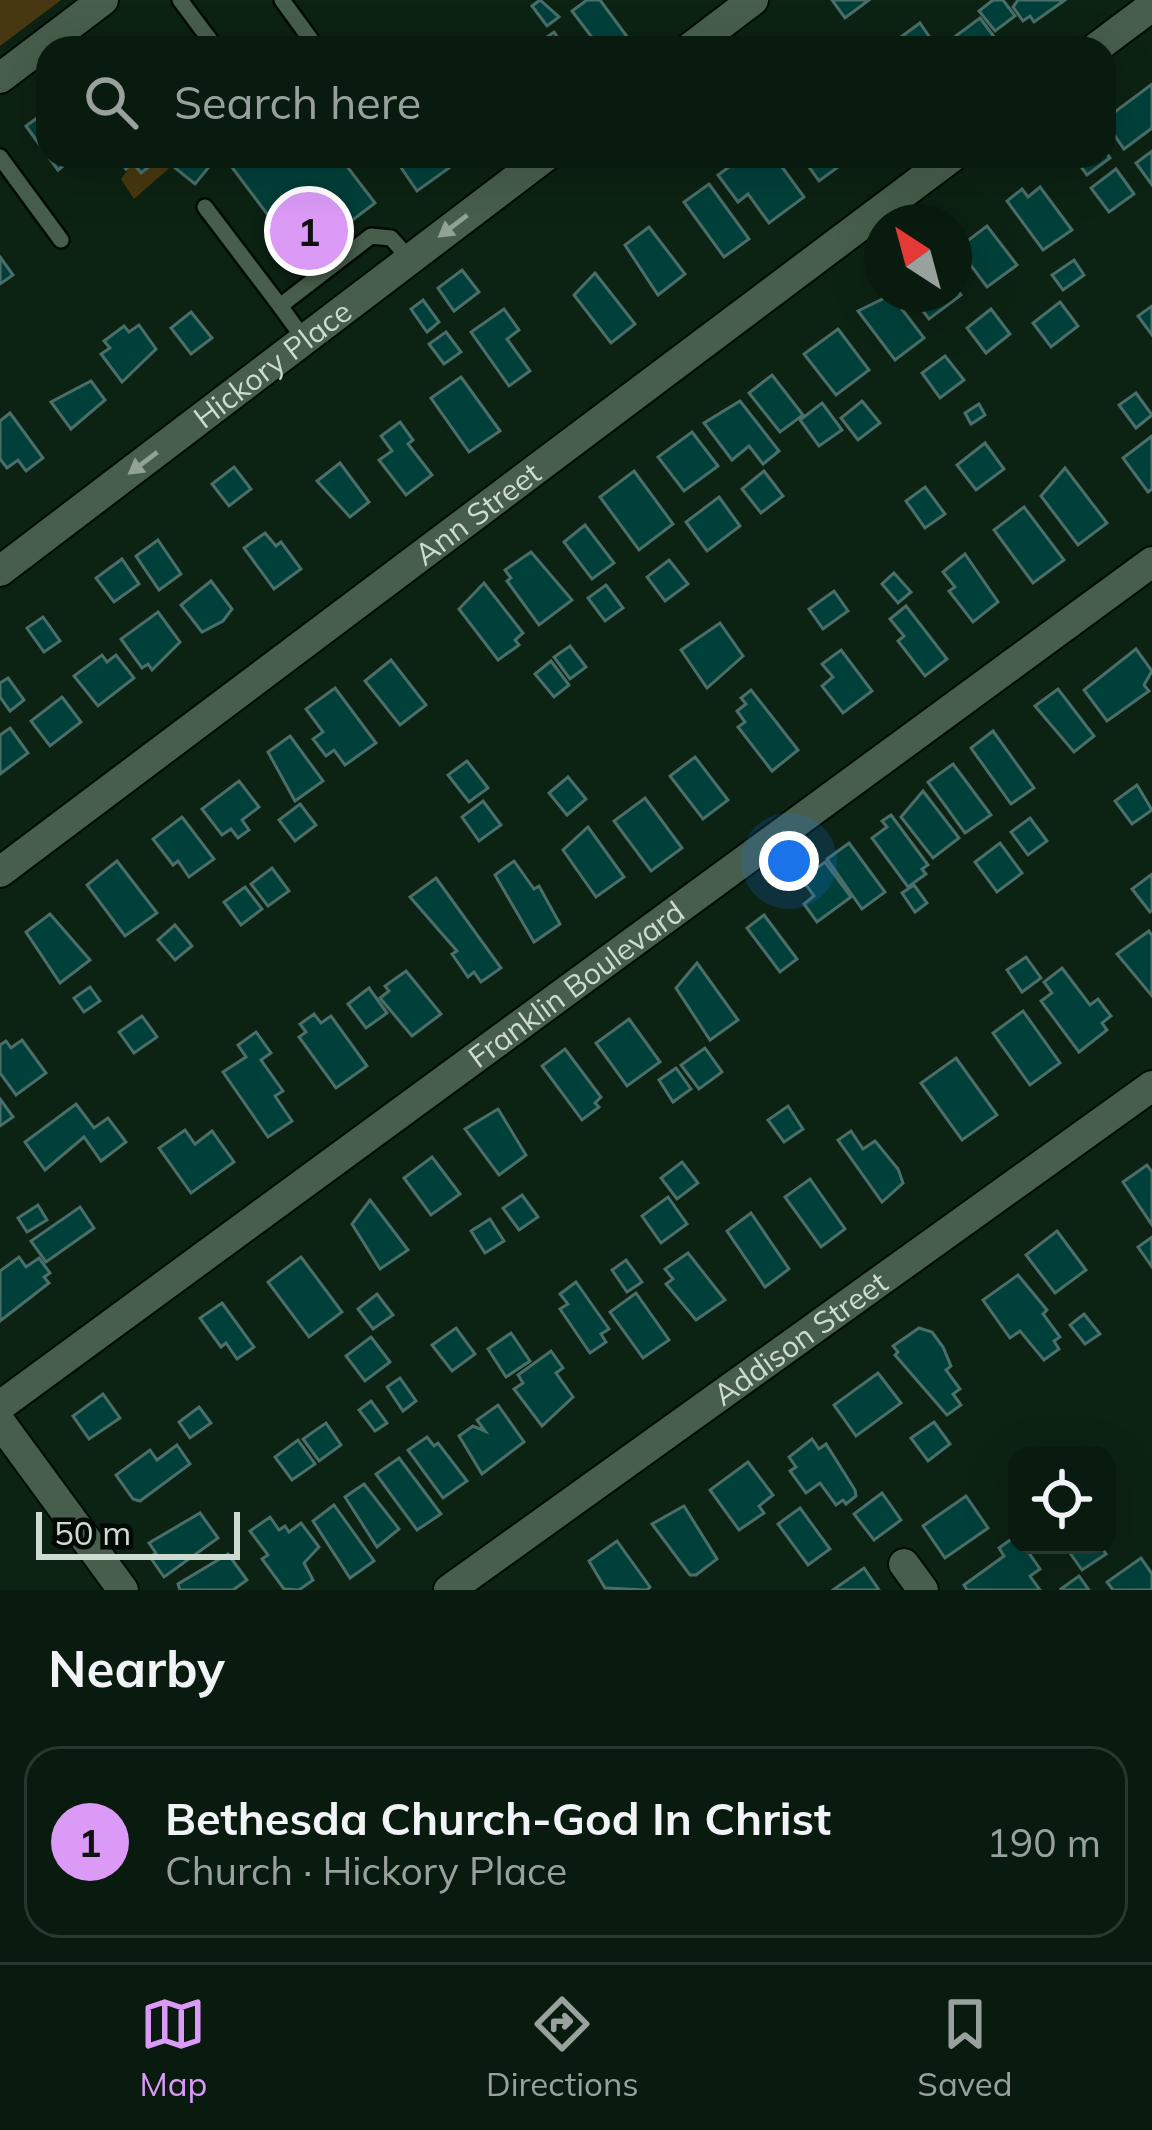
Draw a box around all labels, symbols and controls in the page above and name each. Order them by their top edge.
search box [36,36,1116,168]
icon: search [78,69,144,135]
text: Search here [174,74,421,130]
pin: 1 [270,186,348,276]
north arrow [864,204,972,312]
one-way arrow [437,214,469,238]
street label: Hickory Place [186,292,359,436]
one-way arrow [127,451,159,475]
street label: Ann Street [407,454,548,573]
your location [759,831,819,891]
street label: Franklin Boulevard [460,892,691,1076]
street label: Addison Street [706,1263,895,1414]
map controls [1008,1446,1116,1554]
button: locate [1008,1446,1116,1554]
scale bar [36,1506,240,1559]
text: 50 m [54,1512,131,1553]
text: Nearby [48,1636,225,1700]
text: Bethesda Church-God In Christ [165,1790,831,1846]
text: 1 [78,1818,102,1867]
text: 190 m [986,1818,1101,1867]
text: Church · Hickory Place [165,1846,567,1895]
tab: Map [139,1991,207,2104]
tab: Directions [486,1991,639,2104]
tab: Saved [917,1991,1013,2104]

